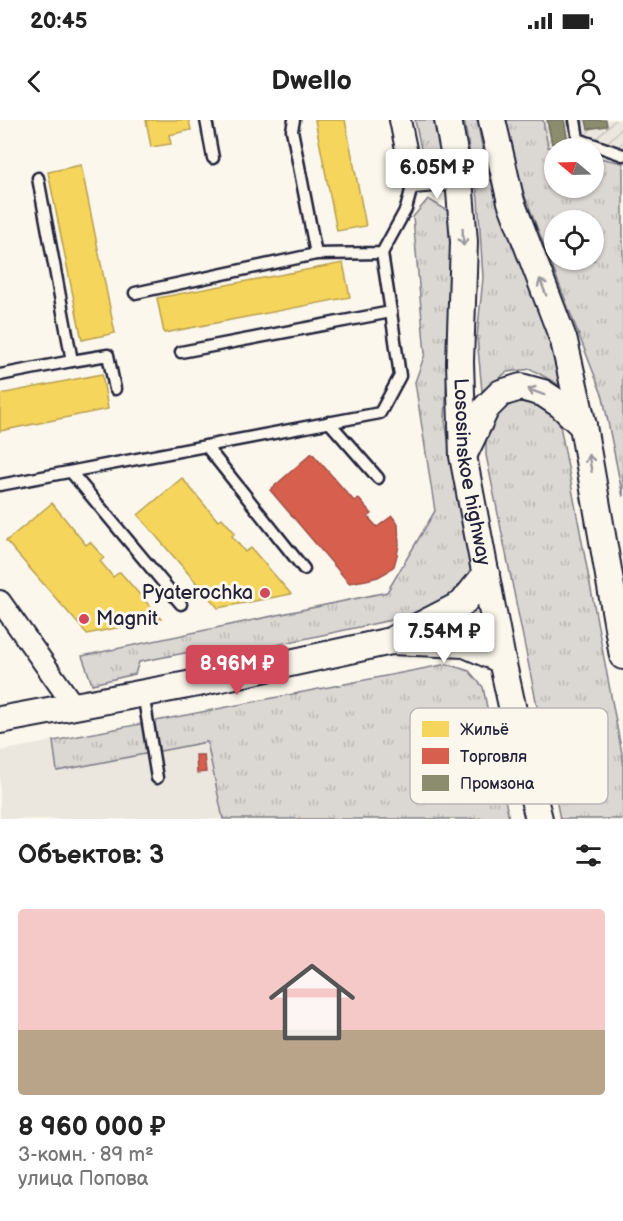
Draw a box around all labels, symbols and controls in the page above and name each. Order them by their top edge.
text: 20:45 [30,8,87,35]
icon: back [18,65,51,98]
text: Dwello [271,65,352,97]
icon: person [572,65,605,98]
north arrow [544,138,604,198]
map controls [544,138,604,270]
pin: 6.05M ₽ [382,149,492,200]
text: 6.05M ₽ [400,156,474,180]
button: locate [544,210,604,270]
one-way arrow [458,227,469,247]
one-way arrow [537,278,548,296]
street label: Lososinskoe highway [449,378,496,568]
one-way arrow [527,385,546,396]
one-way arrow [584,454,595,474]
place label: Pyaterochka [142,581,253,605]
marker: Pyaterochka [258,586,272,600]
place label: Magnit [96,607,158,631]
marker: Magnit [77,612,91,626]
pin: 7.54M ₽ [389,613,499,664]
text: 7.54M ₽ [407,620,481,644]
pin: 8.96M ₽ [182,645,292,696]
text: 8.96M ₽ [200,652,274,676]
legend [410,708,608,804]
text: Жильё [460,721,509,740]
text: Торговля [460,748,527,767]
text: Промзона [460,775,535,794]
icon: filters [572,839,605,872]
text: Объектов: 3 [18,840,164,871]
icon: home [258,948,366,1056]
text: 8 960 000 ₽ [18,1112,166,1143]
text: 3-комн. · 89 m² [18,1143,154,1167]
text: улица Попова [18,1167,148,1191]

